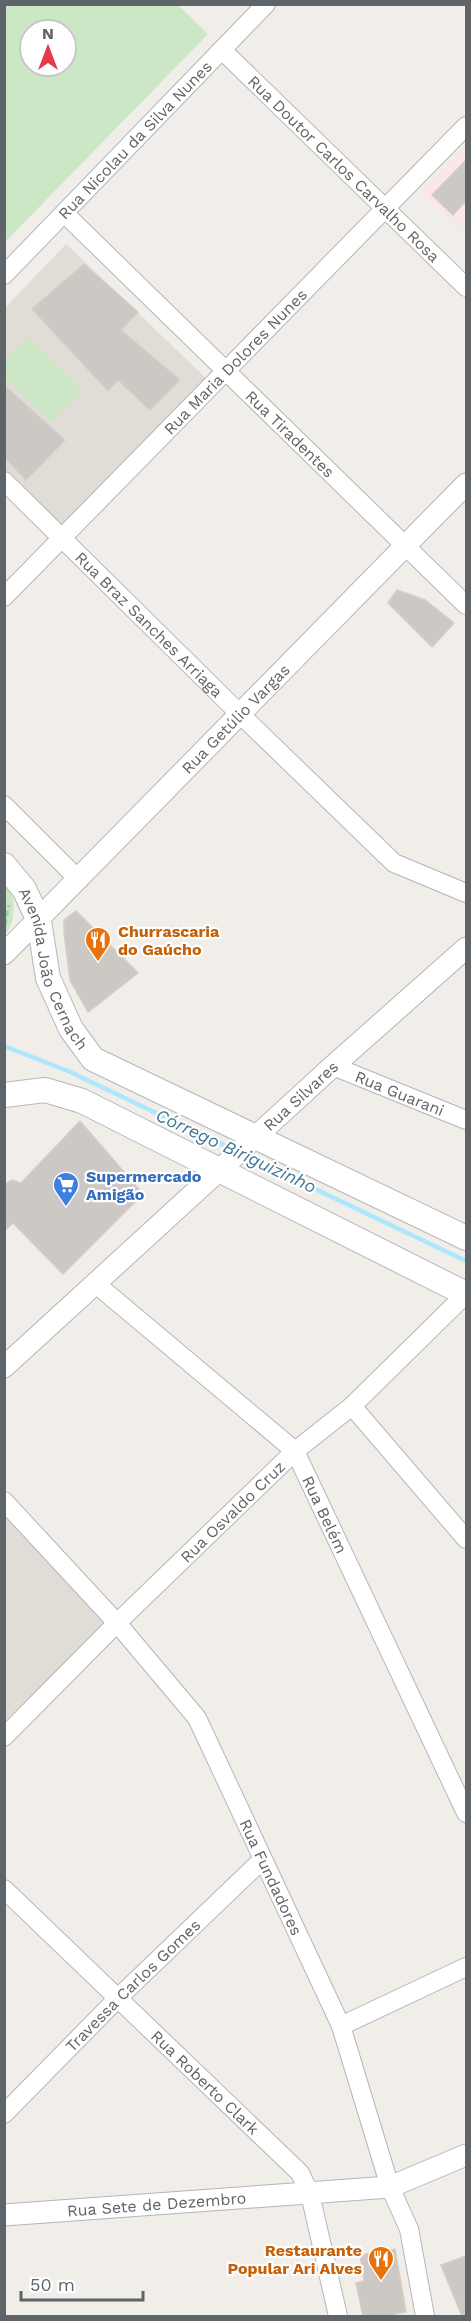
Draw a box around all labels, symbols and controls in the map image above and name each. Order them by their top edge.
north arrow [18,18,78,78]
text: N [42,24,54,43]
street label: Rua Nicolau da Silva Nunes [54,57,216,223]
street label: Rua Doutor Carlos Carvalho Rosa [244,72,443,266]
street label: Rua Maria Dolores Nunes [160,285,311,438]
street label: Rua Tiradentes [242,386,338,481]
street label: Rua Braz Sanches Arriaga [71,548,226,701]
street label: Rua Getúlio Vargas [178,660,294,778]
street label: Avenida João Cernach [15,885,92,1054]
place label: Churrascaria do Gaúcho [118,922,220,959]
restaurant icon: Churrascaria do Gaúcho [83,925,113,963]
street label: Rua Silvares [260,1057,342,1135]
street label: Rua Guarani [352,1067,447,1120]
water label: Córrego Biriguizinho [152,1104,320,1197]
place label: Supermercado Amigão [86,1167,202,1204]
supermarket icon: Supermercado Amigão [51,1170,81,1208]
street label: Rua Osvaldo Cruz [177,1457,289,1567]
street label: Rua Belém [298,1473,351,1557]
street label: Rua Fundadores [236,1816,306,1938]
street label: Travessa Carlos Gomes [62,1915,204,2056]
street label: Rua Roberto Clark [147,2026,263,2139]
street label: Rua Sete de Dezembro [66,2188,247,2220]
place label: Restaurante Popular Ari Alves [228,2241,362,2278]
restaurant icon: Restaurante Popular Ari Alves [366,2244,396,2282]
scale bar [21,2264,142,2302]
text: 50 m [30,2274,75,2295]

